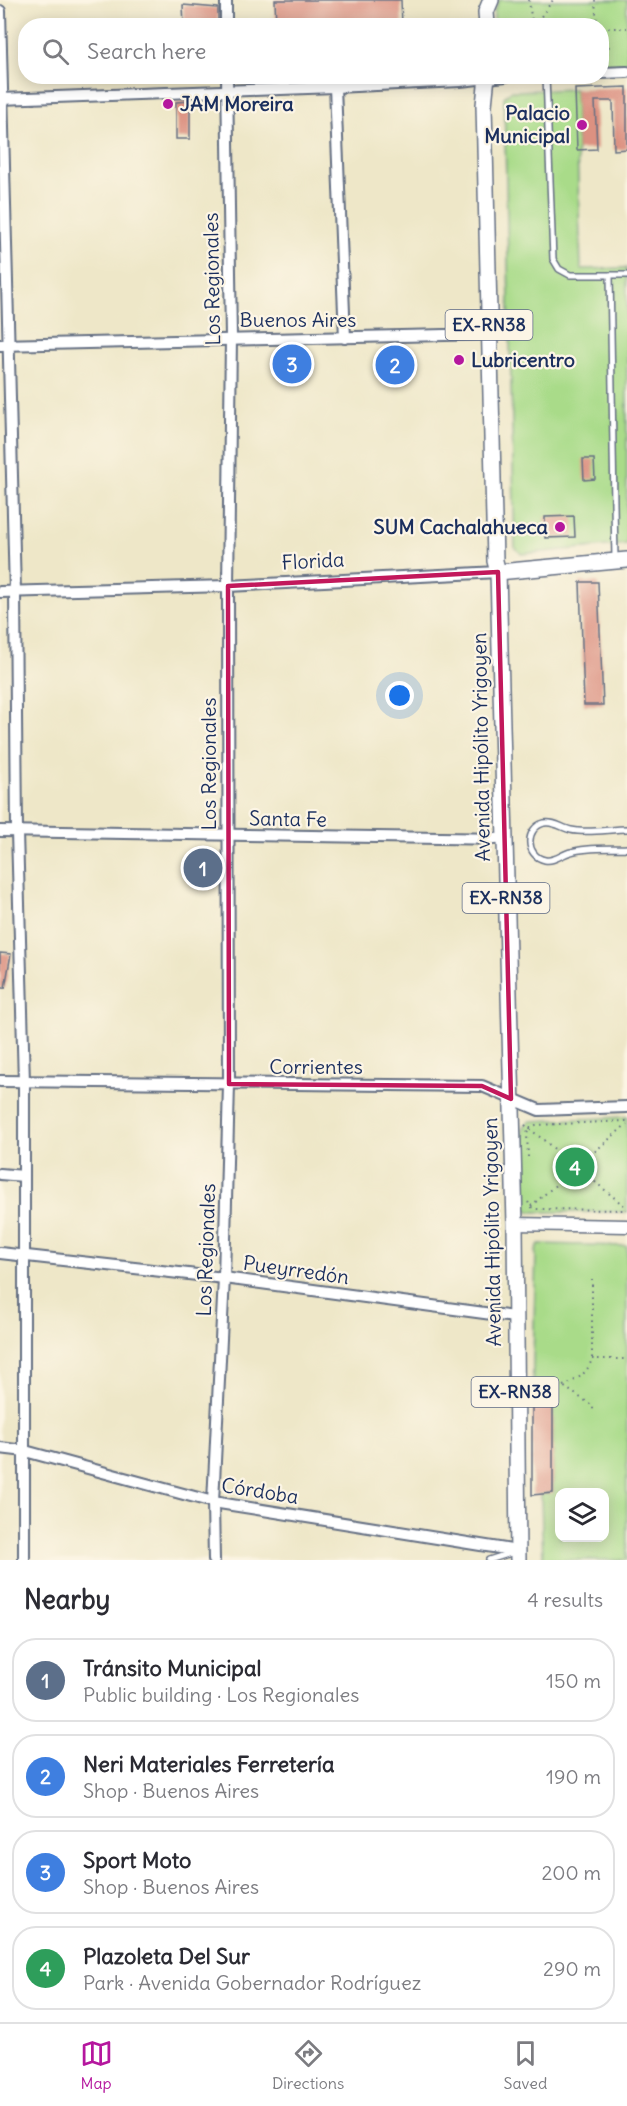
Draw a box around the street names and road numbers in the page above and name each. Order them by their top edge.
street label: Los Regionales [198,212,225,346]
street label: Buenos Aires [240,307,356,332]
road number: EX-RN38 [446,310,532,340]
street label: Florida [281,546,345,575]
street label: Avenida Hipólito Yrigoyen [466,632,495,862]
street label: Los Regionales [196,697,221,831]
street label: Santa Fe [249,805,327,832]
road number: EX-RN38 [462,883,550,913]
street label: Corrientes [269,1054,363,1079]
street label: Avenida Hipólito Yrigoyen [477,1117,506,1347]
street label: Los Regionales [191,1183,220,1317]
street label: Pueyrredón [241,1250,351,1289]
road number: EX-RN38 [472,1377,558,1407]
street label: Córdoba [220,1472,300,1509]

